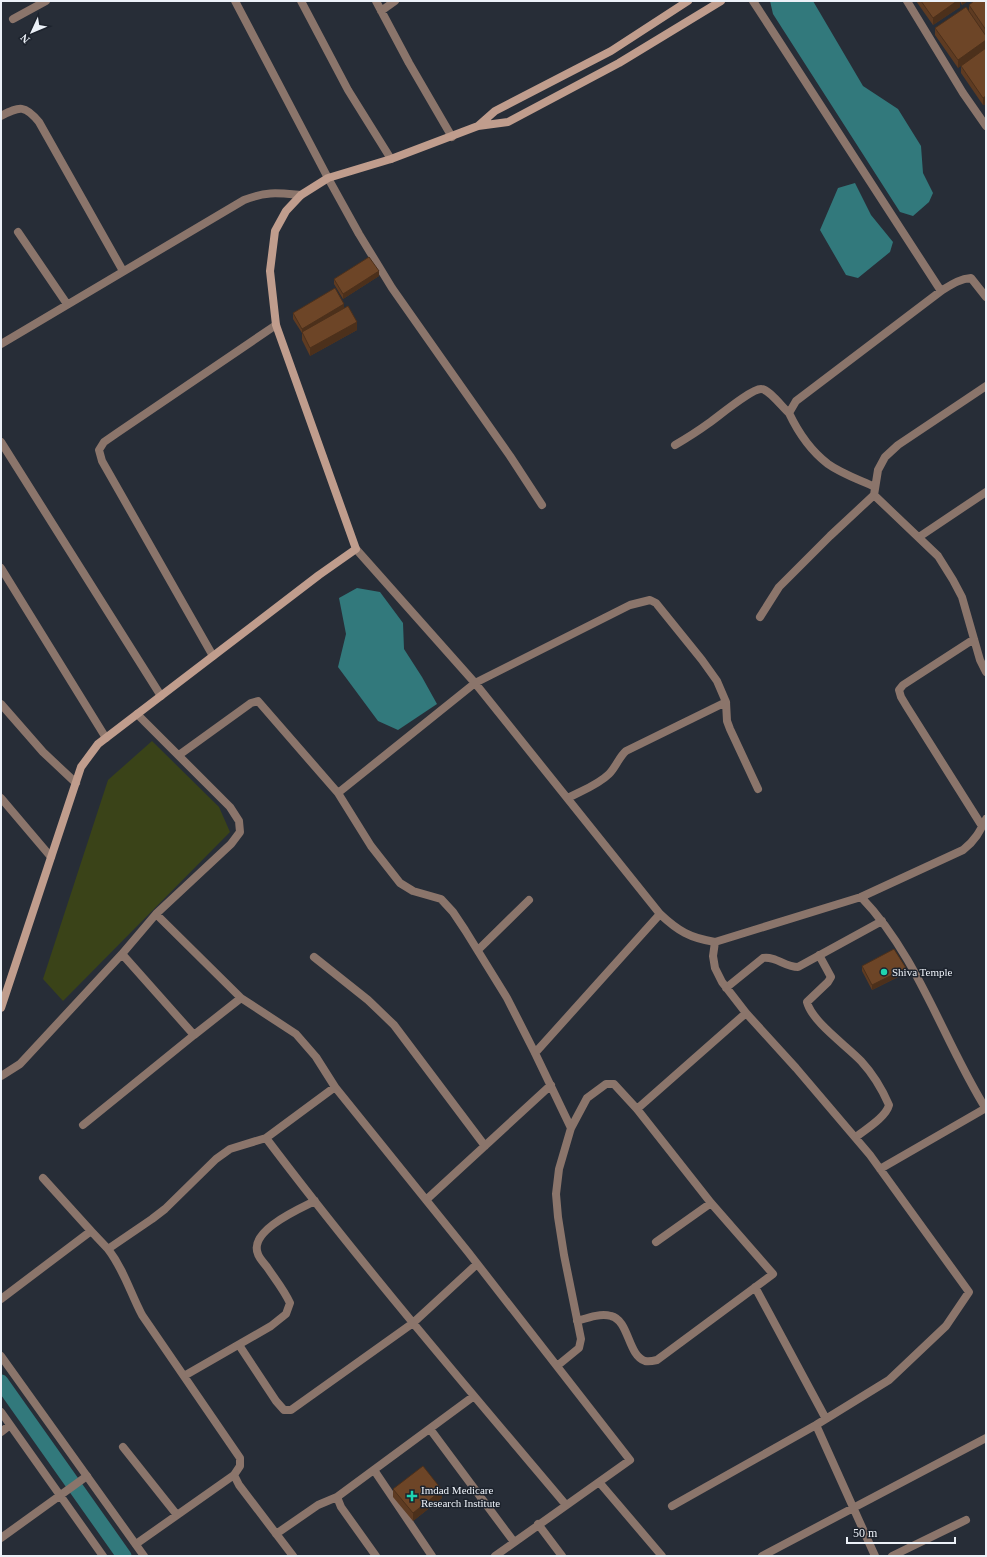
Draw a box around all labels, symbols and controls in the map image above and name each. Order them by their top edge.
north arrow [12,12,52,52]
text: N [18,32,32,46]
place label: Shiva Temple [892,966,953,978]
marker: Shiva Temple [879,967,889,977]
place label: Imdad Medicare Research Institute [421,1484,500,1509]
marker: Imdad Medicare Research Institute [406,1490,418,1502]
scale bar [847,1519,955,1545]
text: 50 m [853,1526,878,1540]

